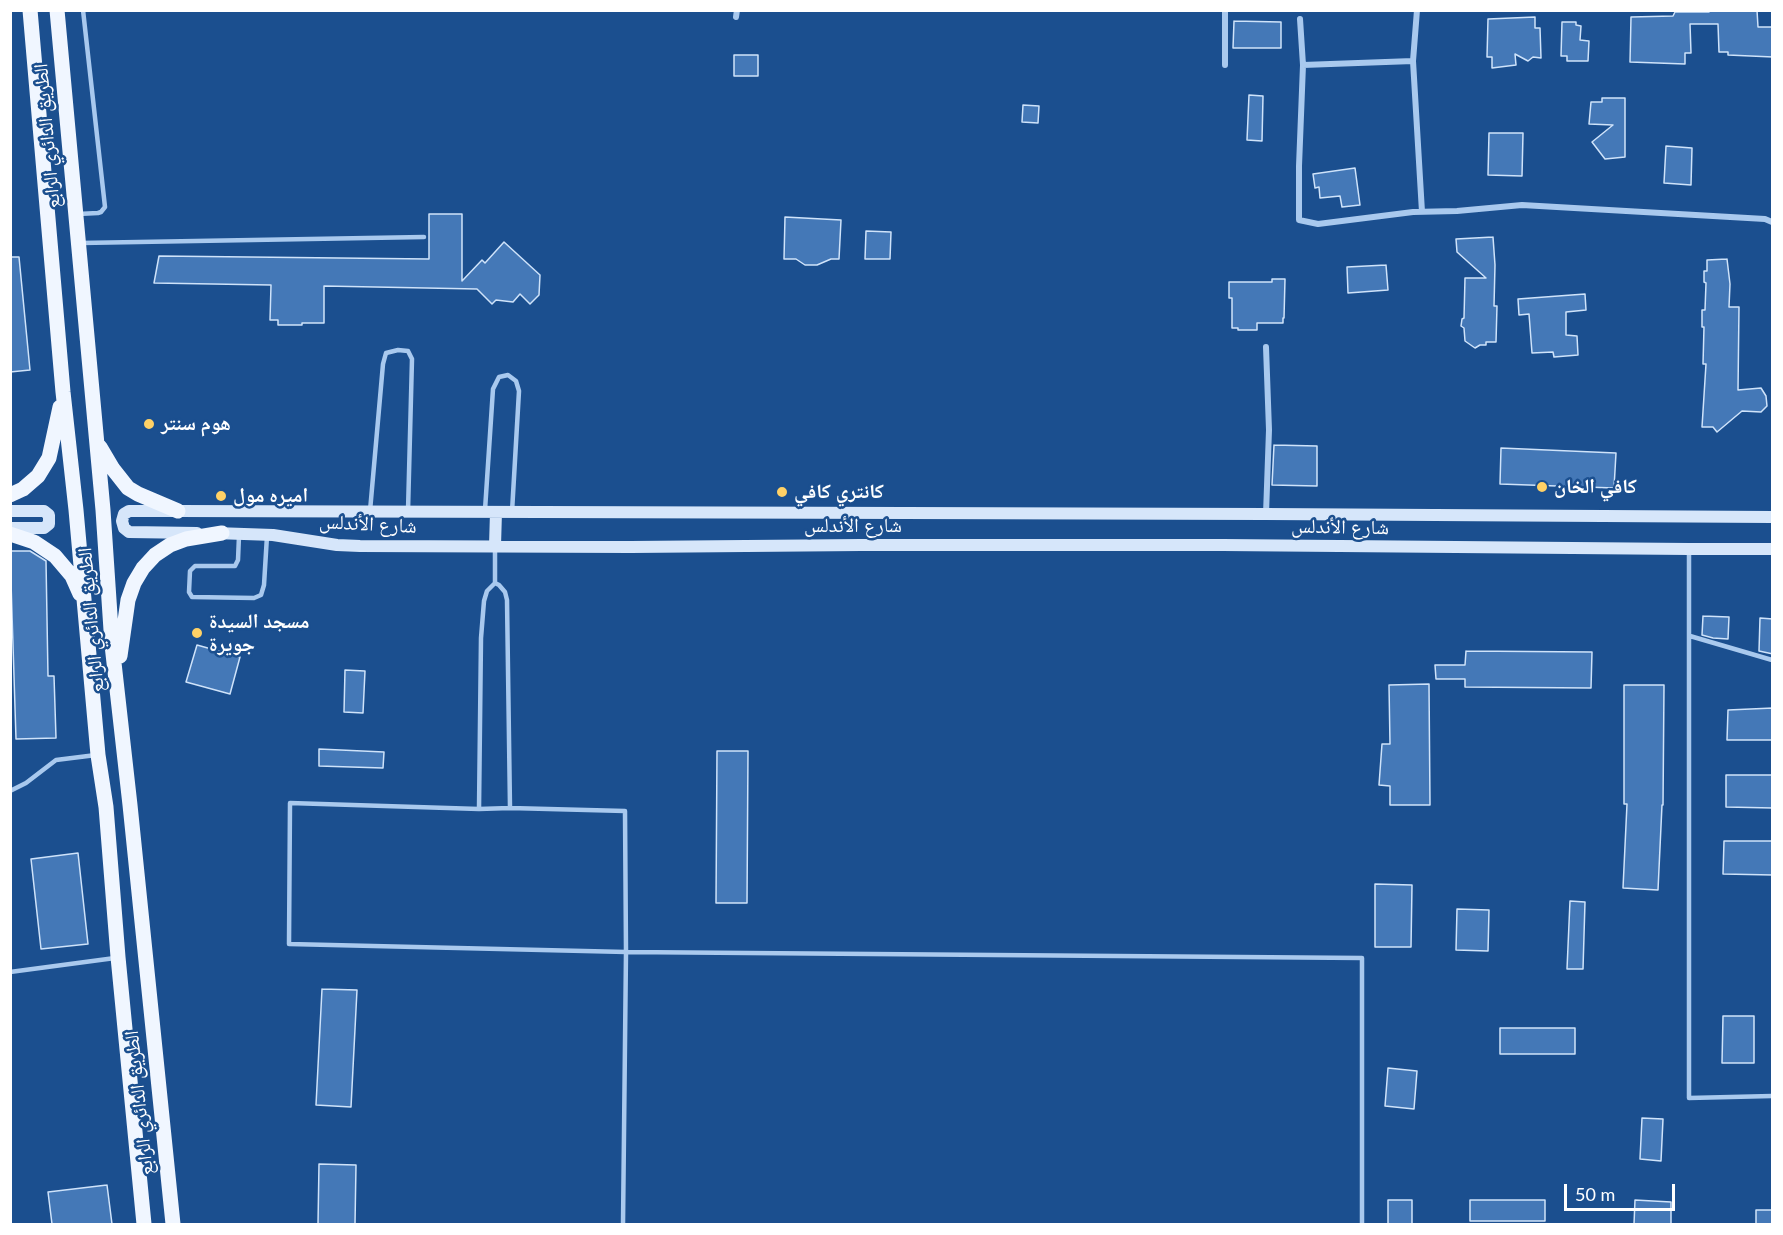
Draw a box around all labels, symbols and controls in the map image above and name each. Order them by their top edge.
street label: الطريق الدائري الرابع [29,62,65,210]
place label: هوم سنتر [161,412,231,436]
marker: هوم سنتر [142,417,156,431]
place label: كافي الخان [1554,475,1637,499]
place label: كانتري كافي [794,480,884,504]
marker: كافي الخان [1535,480,1549,494]
place label: اميره مول [233,484,308,508]
marker: كانتري كافي [775,485,789,499]
marker: اميره مول [214,489,228,503]
street label: شارع الأندلس [319,509,417,539]
street label: شارع الأندلس [804,514,902,538]
street label: شارع الأندلس [1291,514,1389,540]
street label: الطريق الدائري الرابع [73,546,109,694]
place label: مسجد السيدة جويرة [209,610,309,657]
marker: مسجد السيدة جويرة [190,626,204,640]
street label: الطريق الدائري الرابع [119,1029,159,1177]
scale bar [1567,1172,1678,1210]
text: 50 m [1575,1183,1615,1205]

